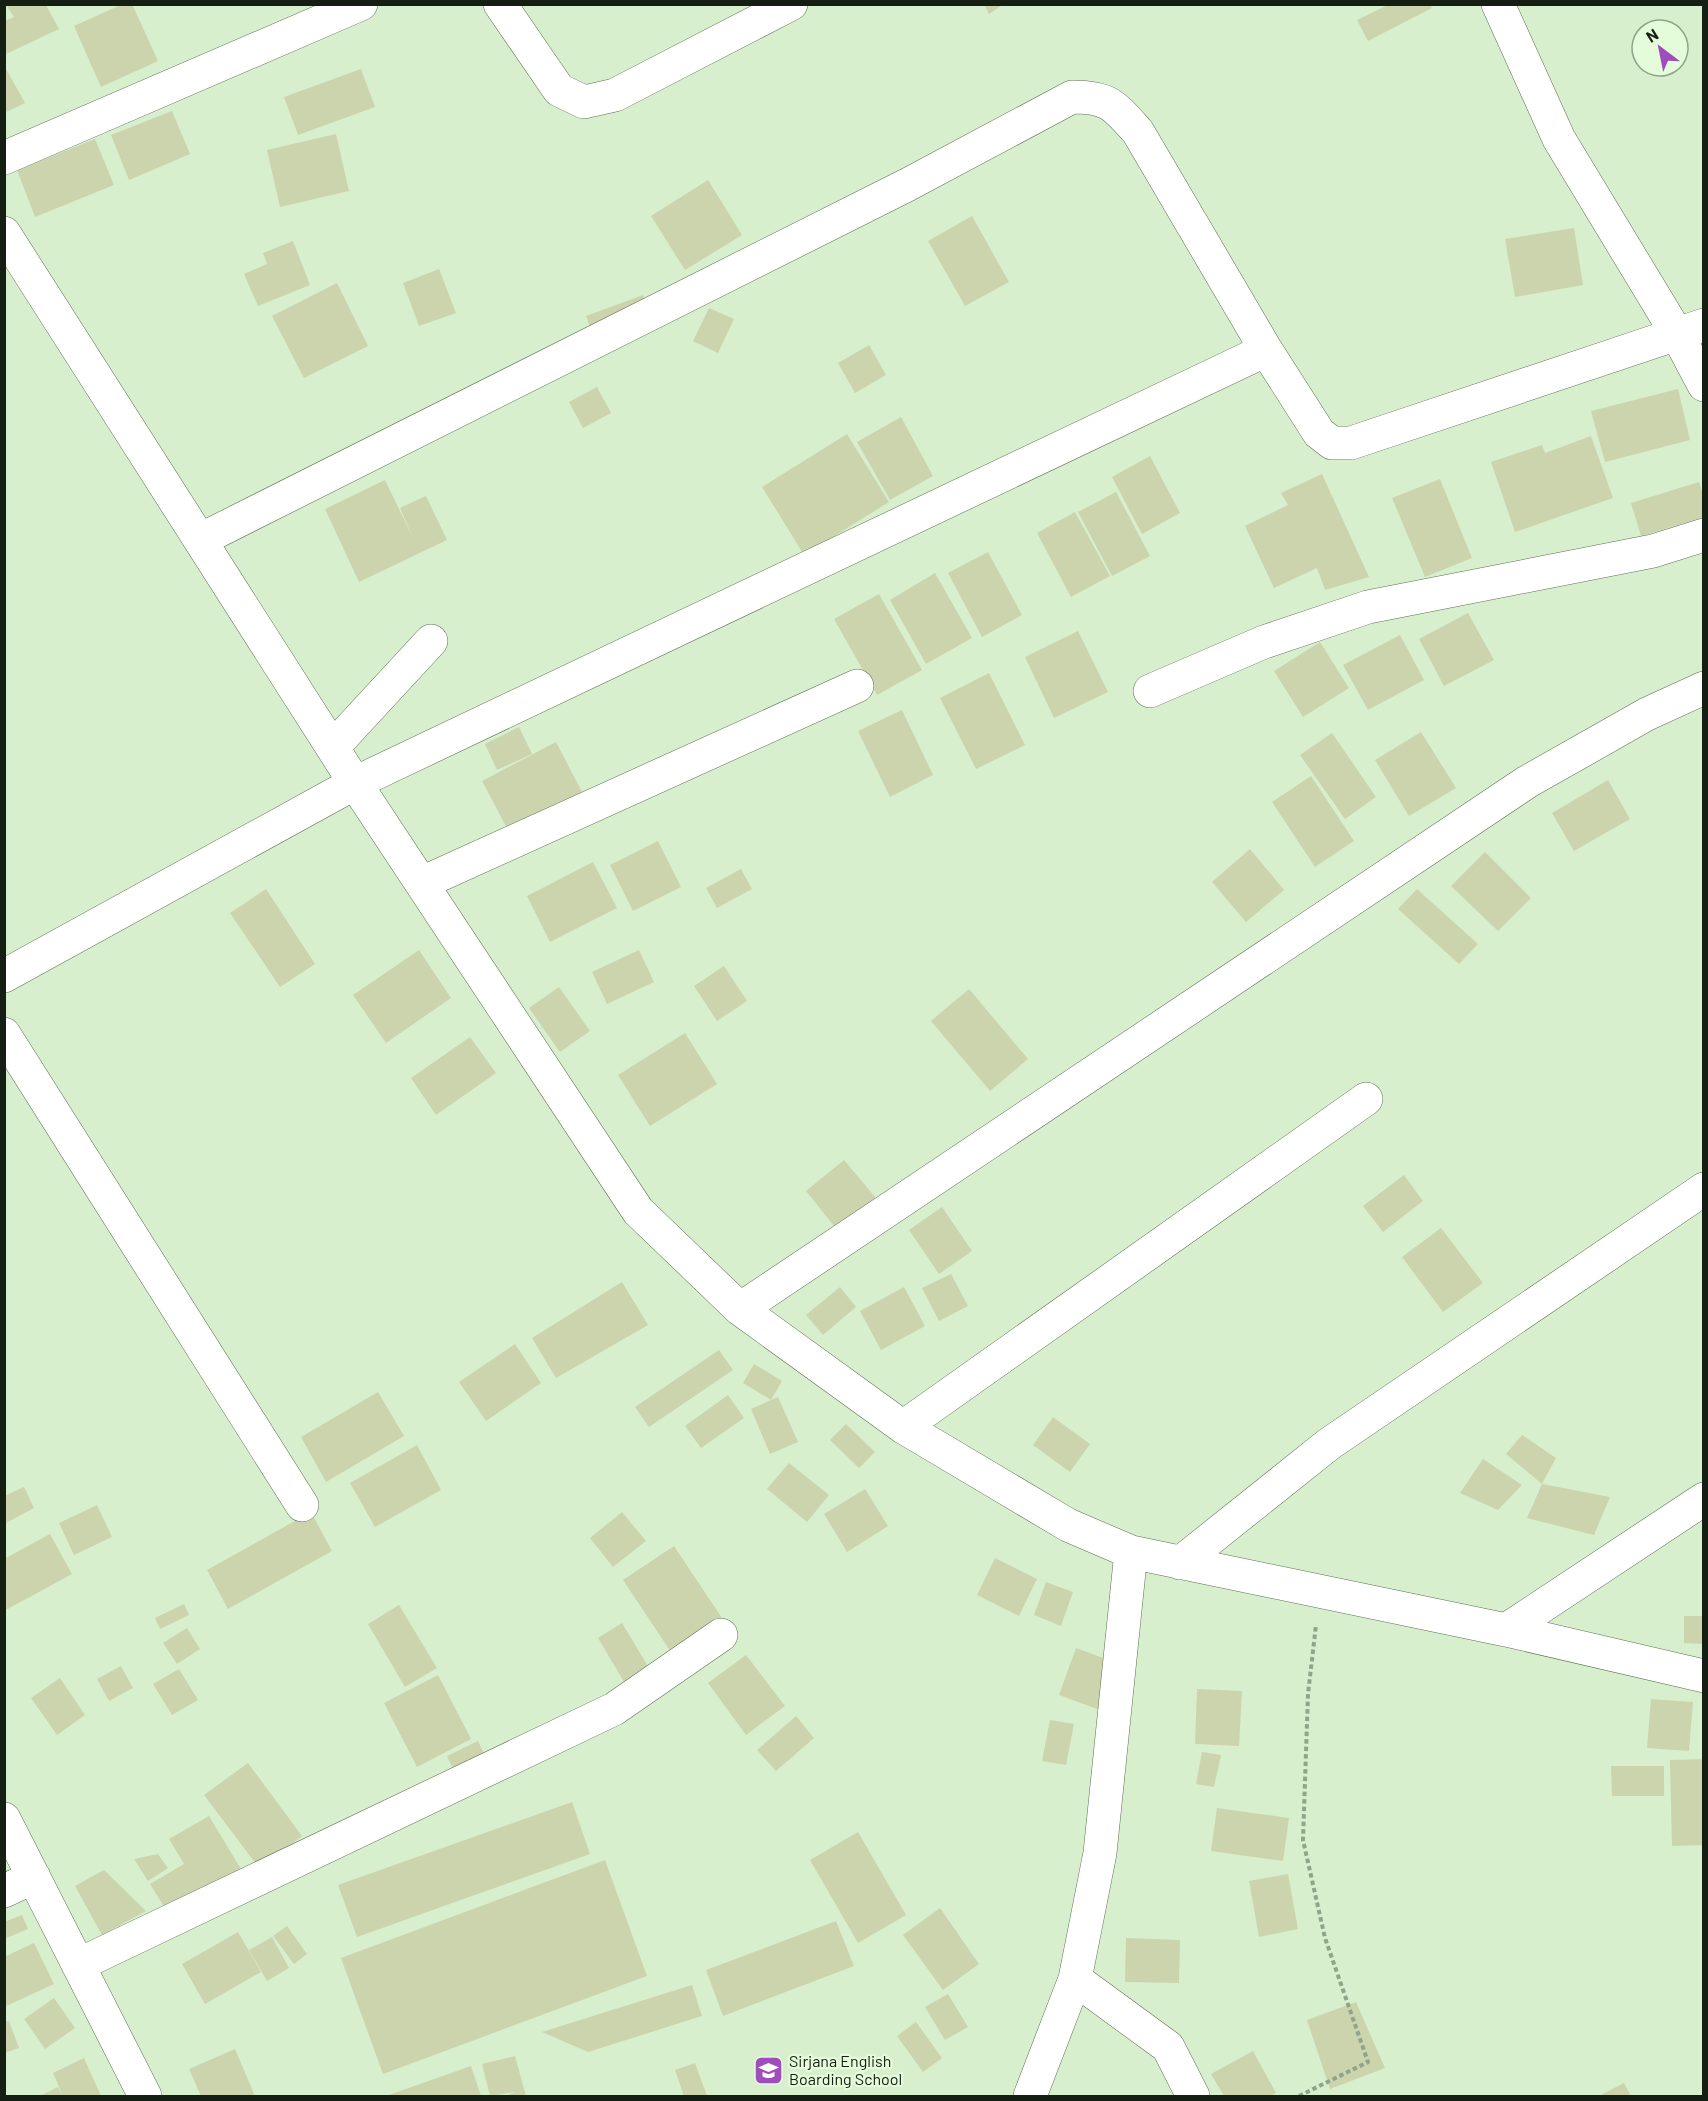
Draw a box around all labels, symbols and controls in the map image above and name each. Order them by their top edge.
north arrow [1630,18,1690,78]
text: N [1642,24,1661,46]
place label: Sirjana English Boarding School [789,2051,902,2088]
school or university icon: Sirjana English Boarding School [752,2054,784,2086]

